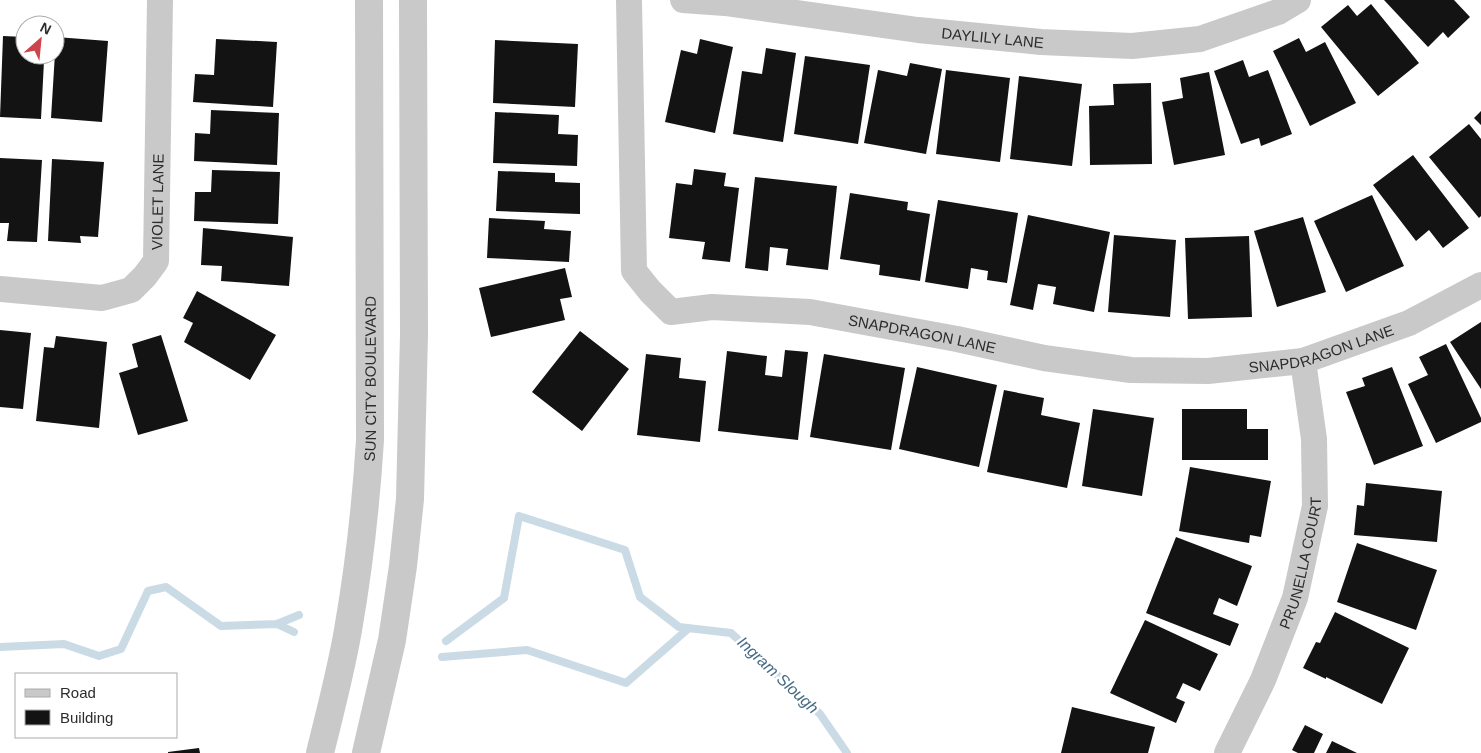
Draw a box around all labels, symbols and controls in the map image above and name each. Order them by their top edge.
north arrow [15,15,65,65]
text: N [38,19,54,38]
street label: DAYLILY LANE [941,24,1045,51]
street label: VIOLET LANE [148,154,166,250]
street label: SUN CITY BOULEVARD [360,296,379,462]
street label: SNAPDRAGON LANE [847,311,998,356]
street label: SNAPDRAGON LANE [1248,321,1396,375]
street label: PRUNELLA COURT [1275,497,1323,631]
water label: Ingram Slough [734,633,822,717]
legend [15,673,178,738]
text: Road [60,684,96,701]
text: Building [60,709,113,726]

